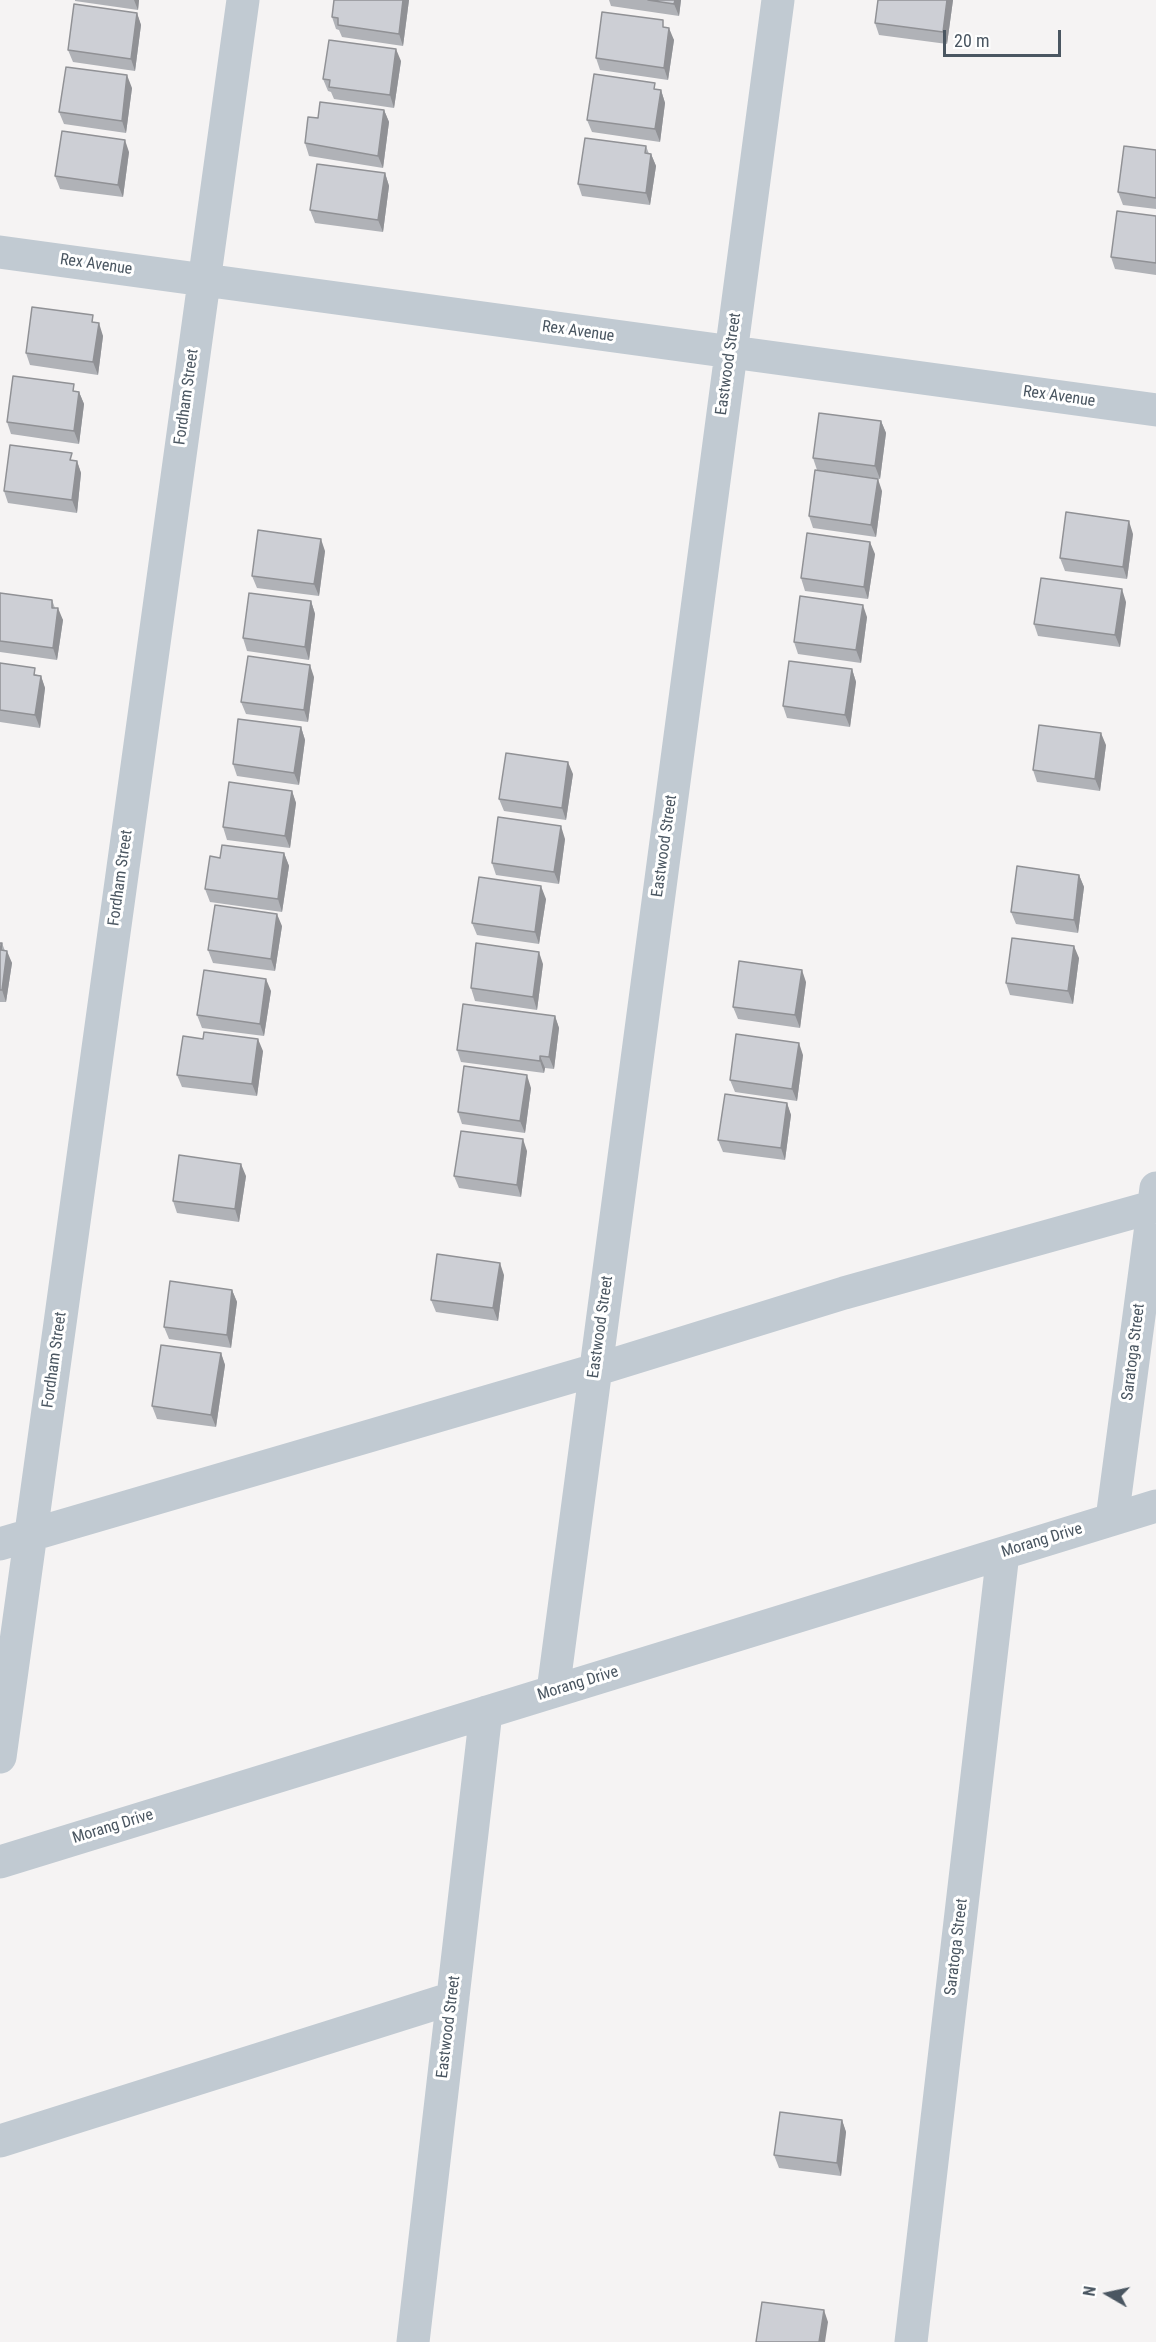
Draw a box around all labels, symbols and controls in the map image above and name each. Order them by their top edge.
scale bar [946,18,1064,56]
text: 20 m [954,30,989,51]
street label: Rex Avenue [59,250,133,280]
street label: Eastwood Street [712,312,746,416]
street label: Rex Avenue [541,317,615,347]
street label: Fordham Street [171,348,203,446]
street label: Rex Avenue [1022,382,1096,412]
street label: Eastwood Street [648,794,682,898]
street label: Fordham Street [105,829,137,927]
street label: Eastwood Street [584,1275,618,1379]
street label: Saratoga Street [1119,1302,1149,1402]
street label: Fordham Street [39,1311,71,1409]
street label: Morang Drive [999,1520,1085,1562]
street label: Morang Drive [535,1663,621,1705]
street label: Morang Drive [70,1806,156,1848]
street label: Saratoga Street [942,1897,972,1997]
street label: Eastwood Street [433,1975,465,2079]
north arrow [1078,2264,1138,2324]
text: N [1080,2285,1100,2297]

